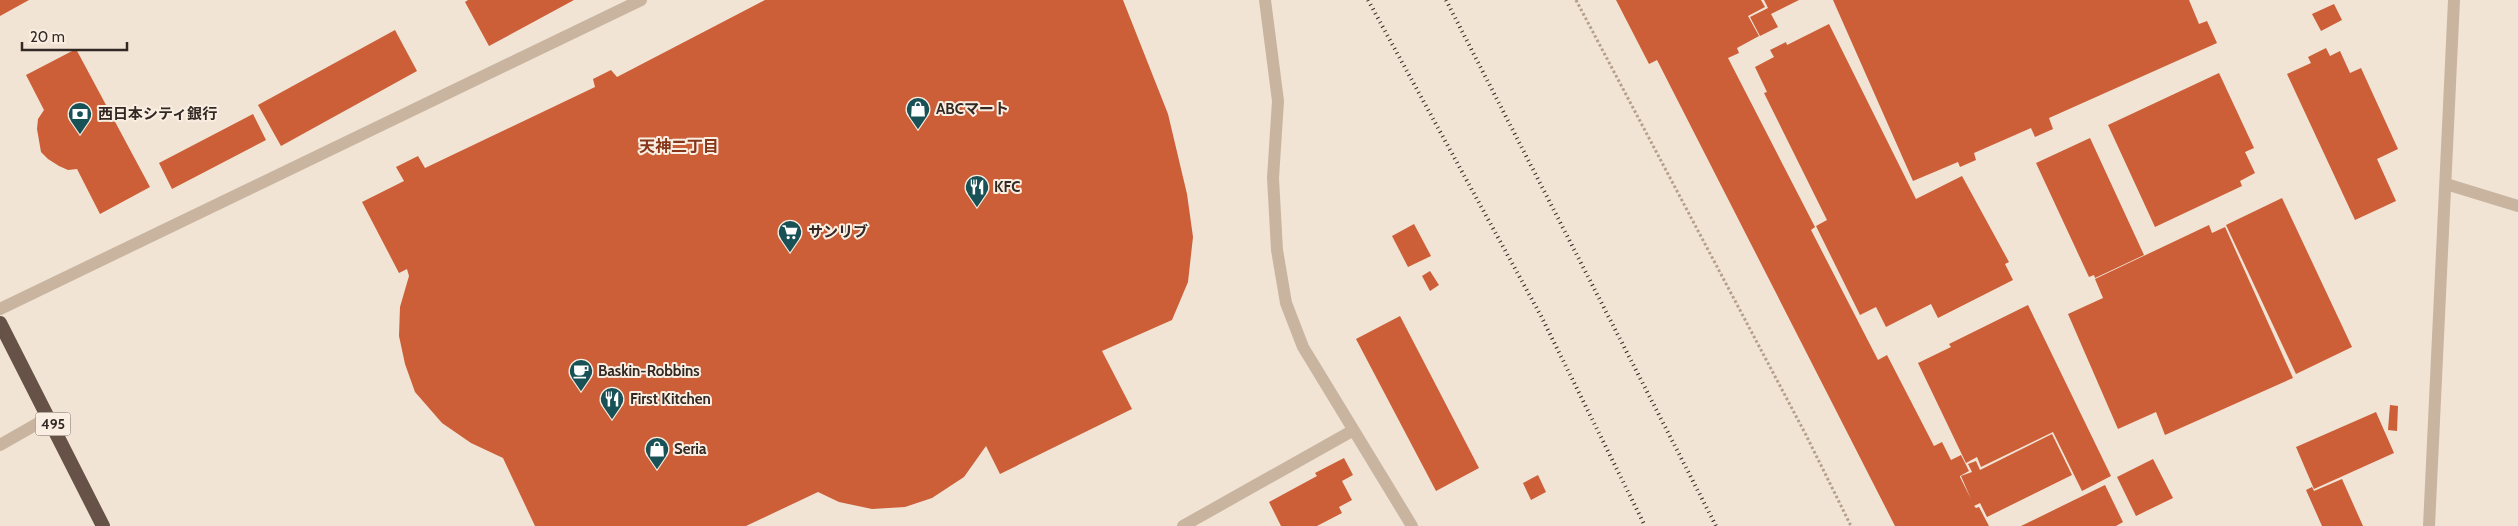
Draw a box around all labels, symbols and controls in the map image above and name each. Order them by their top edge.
scale bar [22,20,128,52]
text: 20 m [30,28,65,46]
shop icon: ABCマート [905,96,931,130]
place label: ABCマート [936,100,1009,118]
bank icon: 西日本シティ銀行 [67,101,93,135]
place label: 西日本シティ銀行 [98,105,217,123]
district label: 天神二丁目 [639,137,719,156]
restaurant icon: KFC [964,174,990,208]
place label: KFC [994,178,1020,196]
supermarket icon: サンリブ [777,219,803,253]
place label: サンリブ [808,223,868,241]
cafe icon: Baskin-Robbins [568,358,594,392]
place label: Baskin-Robbins [598,362,700,380]
restaurant icon: First Kitchen [599,386,625,420]
place label: First Kitchen [630,390,711,408]
road number: 495 [36,412,70,436]
shop icon: Seria [644,436,670,470]
place label: Seria [674,440,707,458]

